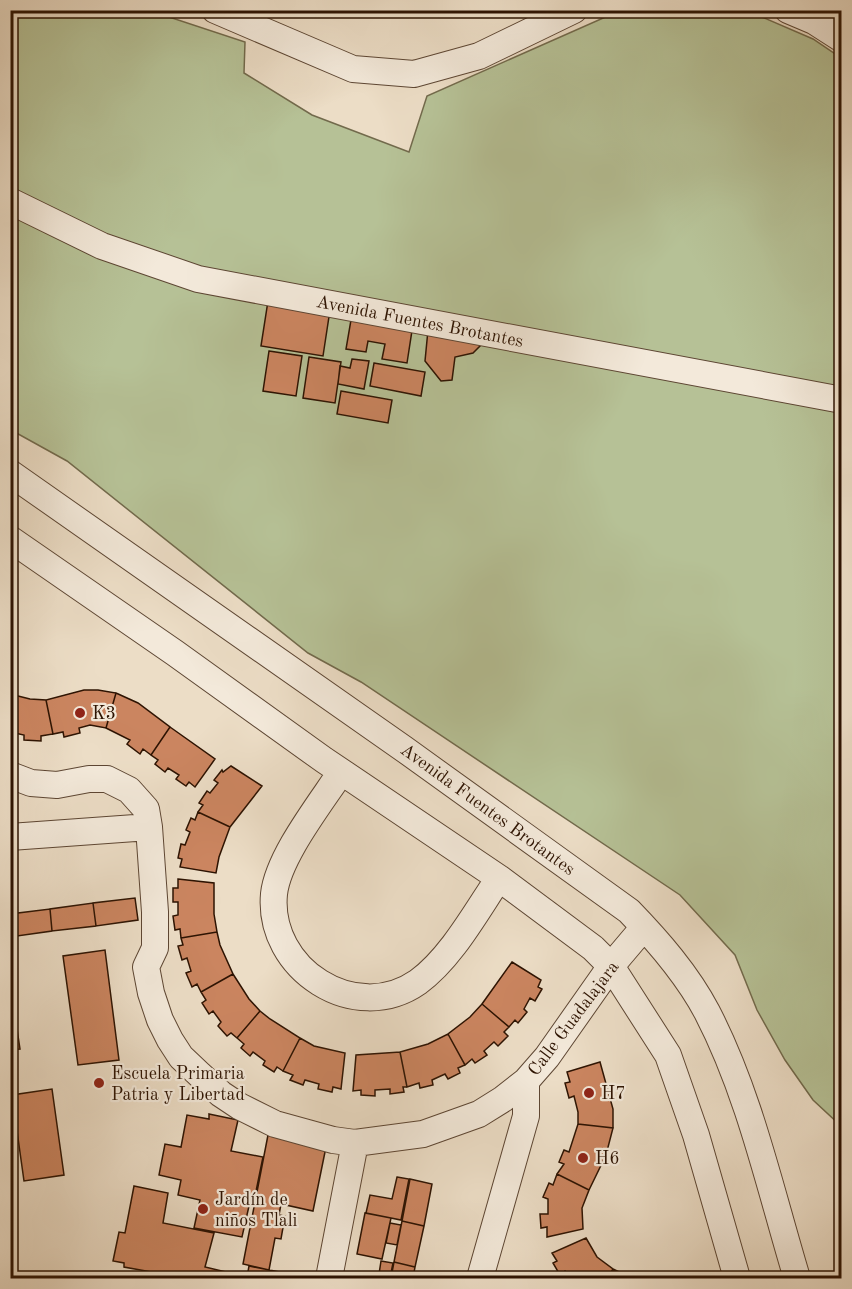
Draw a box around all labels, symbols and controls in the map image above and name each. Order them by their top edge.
street label: Avenida Fuentes Brotantes [315,293,525,351]
place label: K3 [92,705,116,723]
marker: K3 [73,706,87,720]
street label: Avenida Fuentes Brotantes [397,741,578,879]
street label: Calle Guadalajara [525,958,623,1079]
place label: Escuela Primaria Patria y Libertad [111,1065,245,1104]
marker: Escuela Primaria Patria y Libertad [92,1076,106,1090]
place label: H7 [601,1085,626,1103]
marker: H7 [582,1086,596,1100]
place label: H6 [595,1150,620,1168]
marker: H6 [576,1151,590,1165]
place label: Jardín de niños Tlali [215,1191,298,1230]
marker: Jardín de niños Tlali [196,1202,210,1216]

